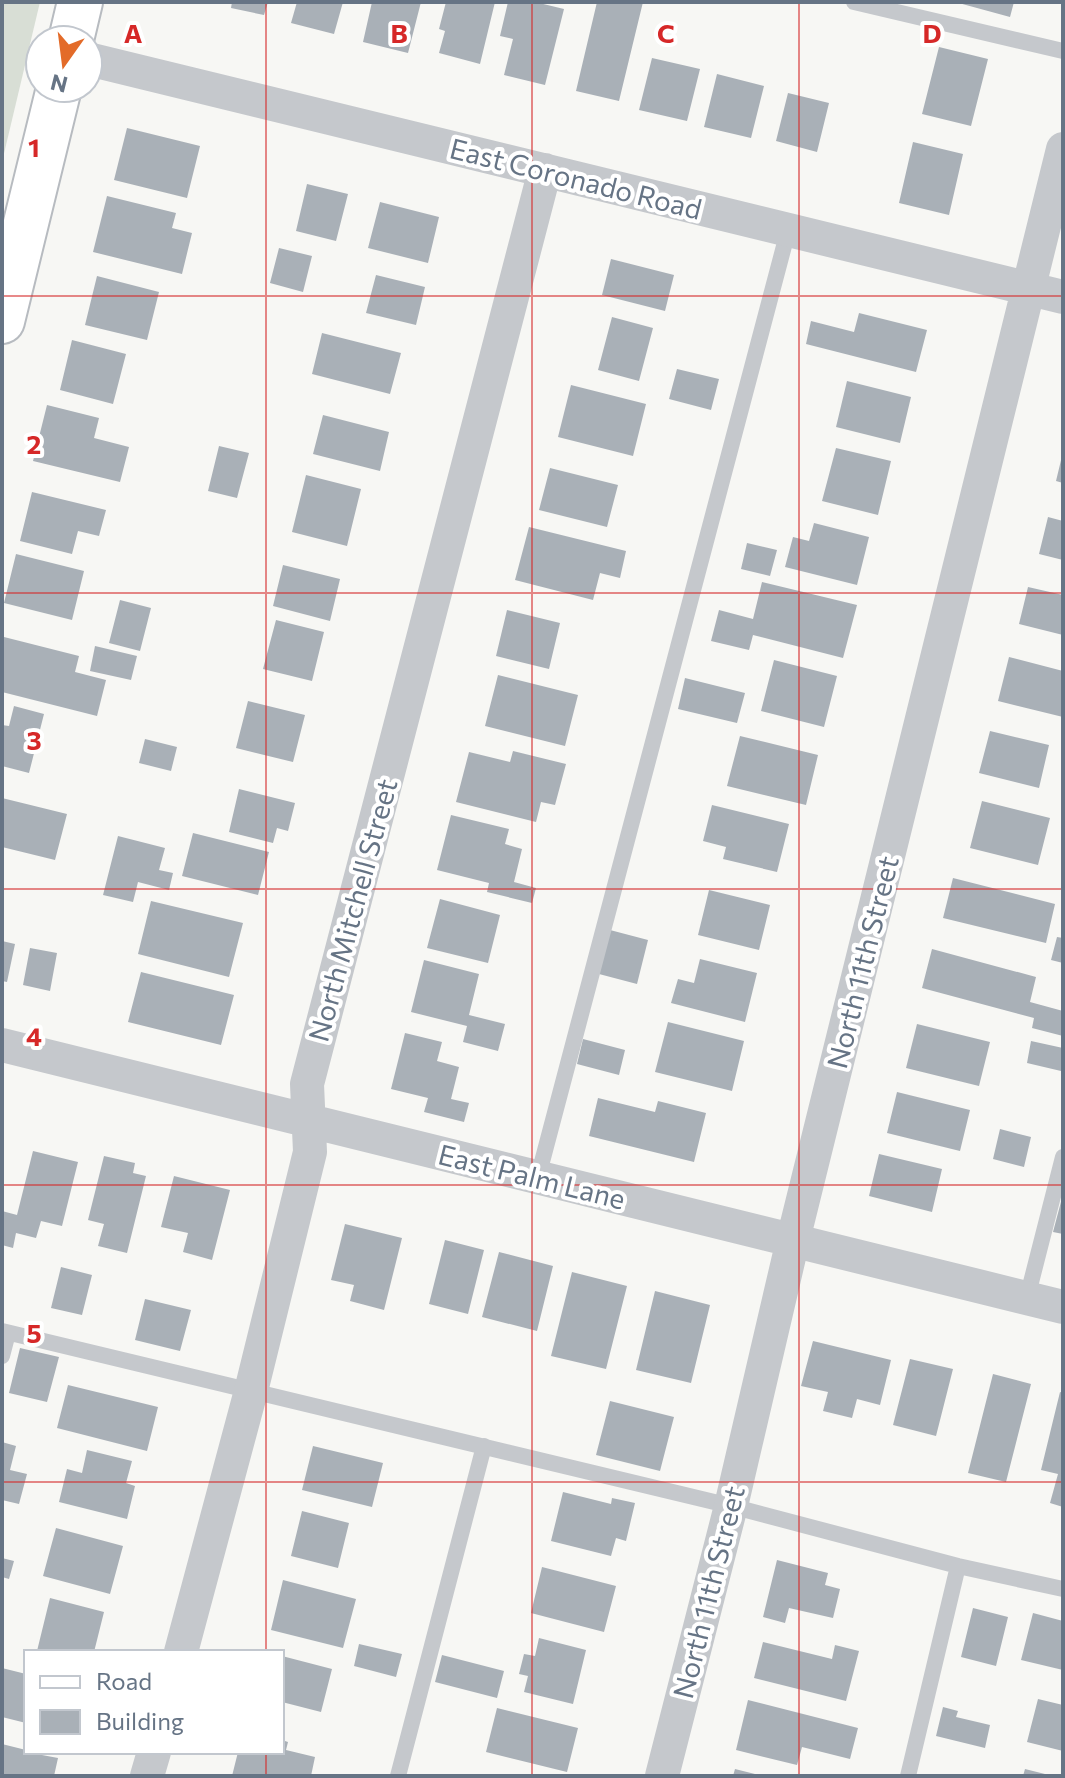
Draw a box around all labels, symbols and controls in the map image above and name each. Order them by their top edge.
text: A [124,17,143,48]
text: B [390,17,408,48]
text: C [657,17,675,48]
text: D [922,17,942,48]
north arrow [24,24,104,104]
text: N [48,69,70,99]
street label: East Coronado Road [446,130,706,226]
text: 1 [28,131,40,162]
text: 2 [27,428,41,459]
text: 3 [26,724,42,755]
street label: North Mitchell Street [301,775,403,1045]
street label: North 11th Street [819,852,905,1072]
text: 4 [26,1020,42,1051]
street label: East Palm Lane [435,1136,629,1216]
text: 5 [26,1317,42,1348]
street label: North 11th Street [665,1482,751,1702]
legend [24,1650,284,1754]
text: Road [96,1666,152,1695]
text: Building [96,1706,184,1735]

